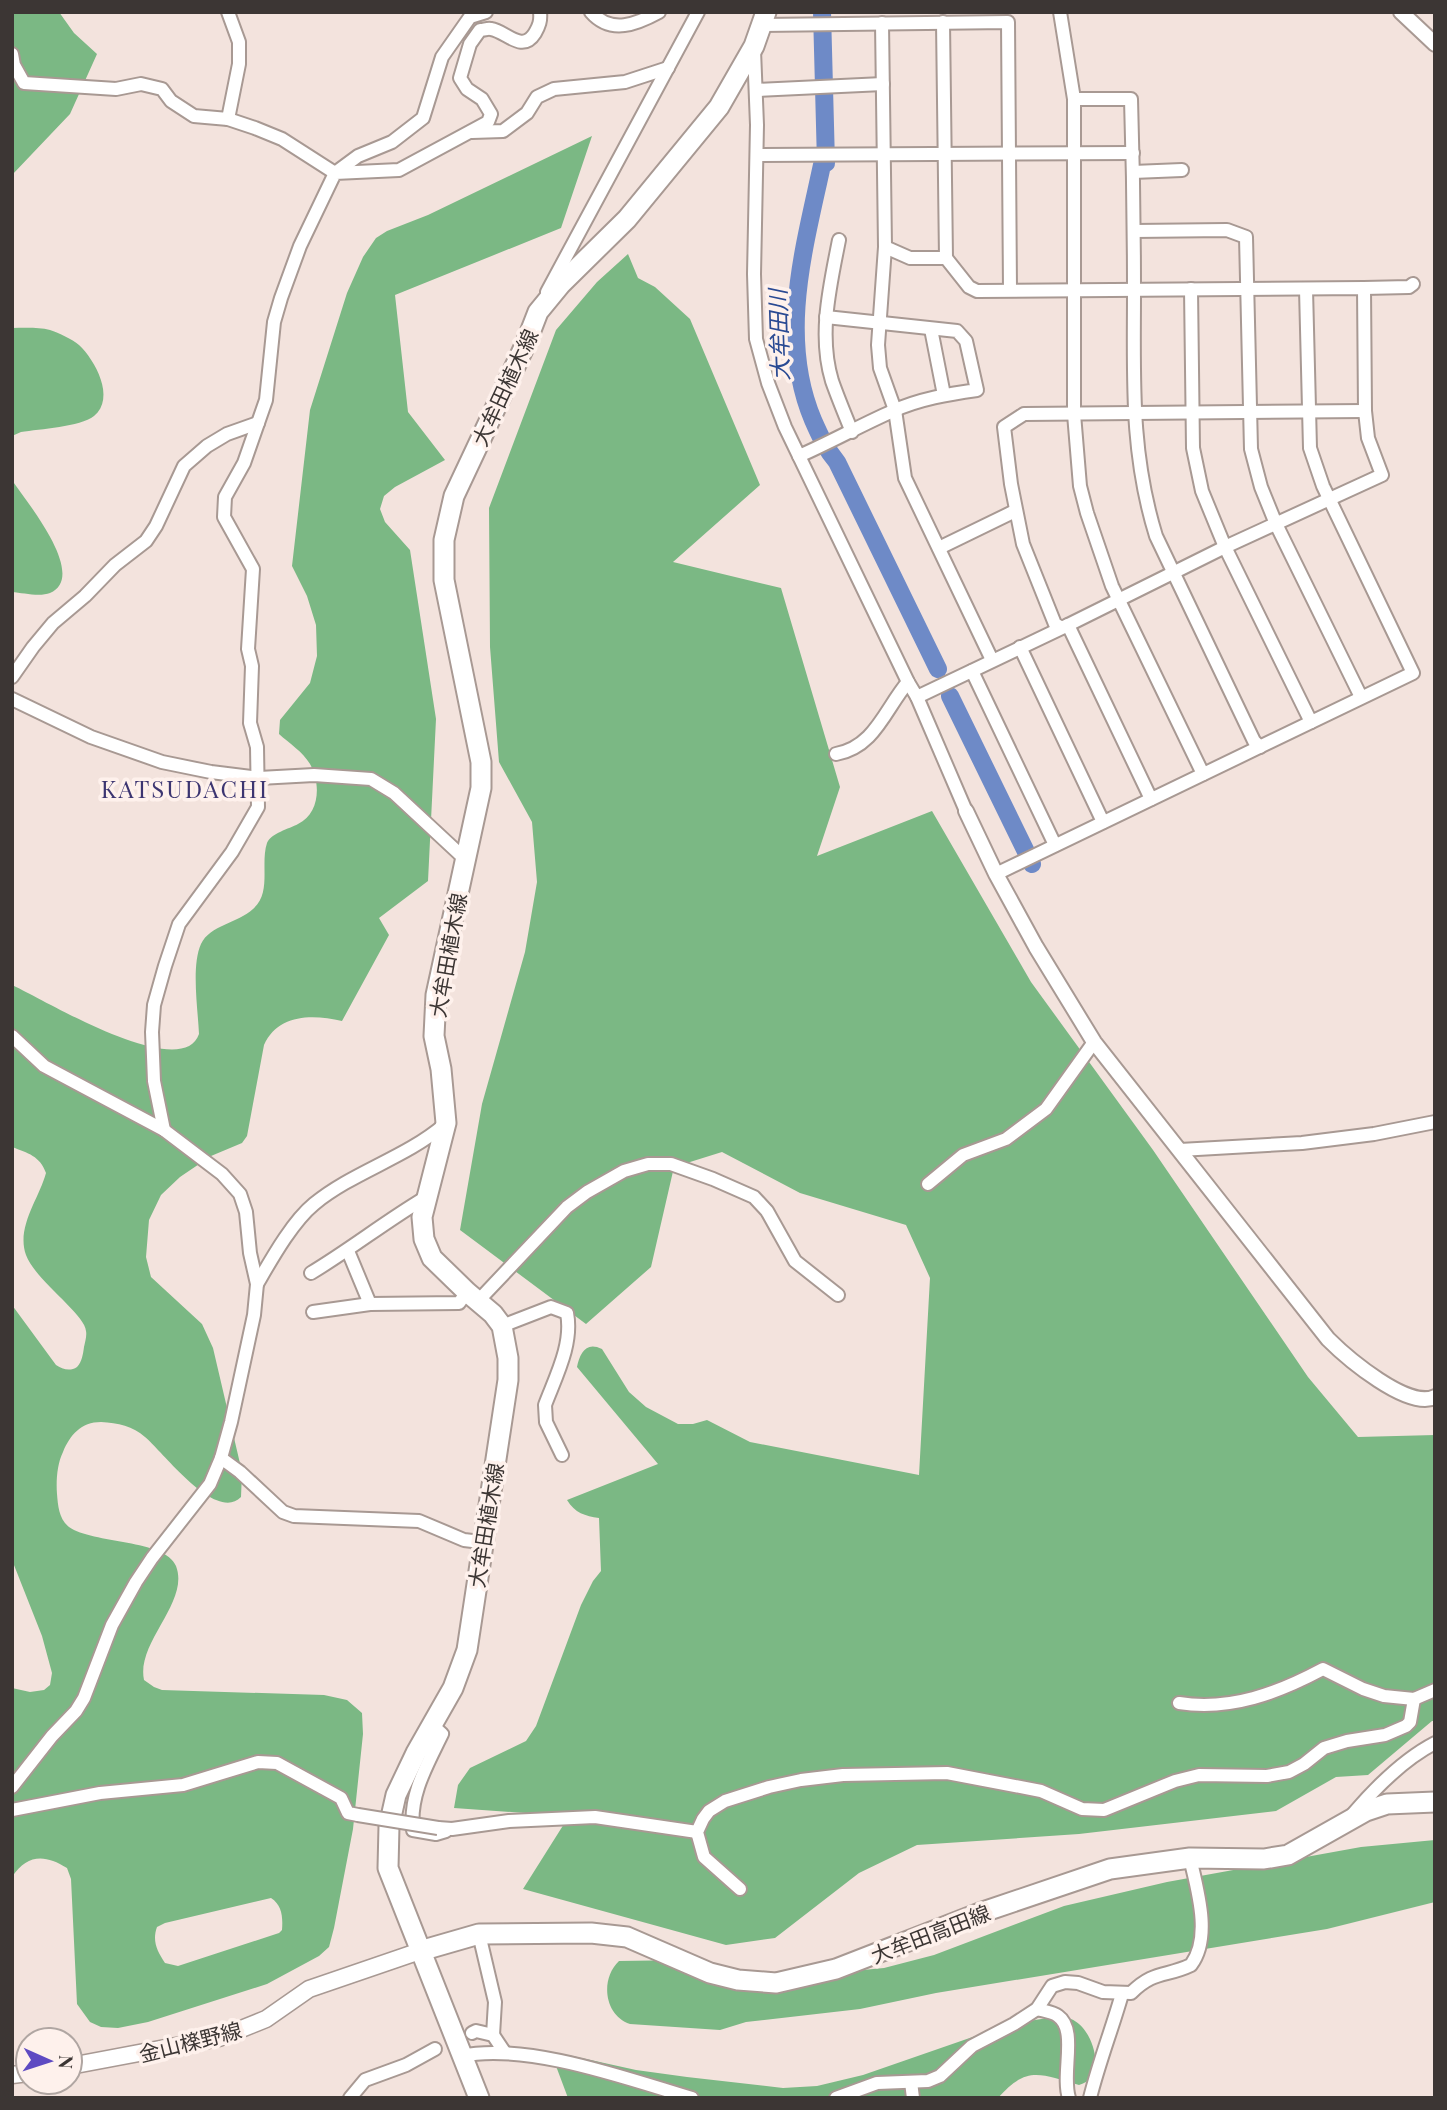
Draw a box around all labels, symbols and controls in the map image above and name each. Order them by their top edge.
water label: 大牟田川 [761,285,795,382]
street label: 大牟田植木線 [465,324,543,450]
district label: KATSUDACHI [101,772,269,804]
street label: 大牟田植木線 [422,891,472,1019]
street label: 大牟田植木線 [461,1461,509,1589]
street label: 大牟田高田線 [866,1897,994,1969]
street label: 金山檪野線 [136,2015,244,2067]
north arrow [14,2026,84,2096]
text: N [54,2054,80,2070]

